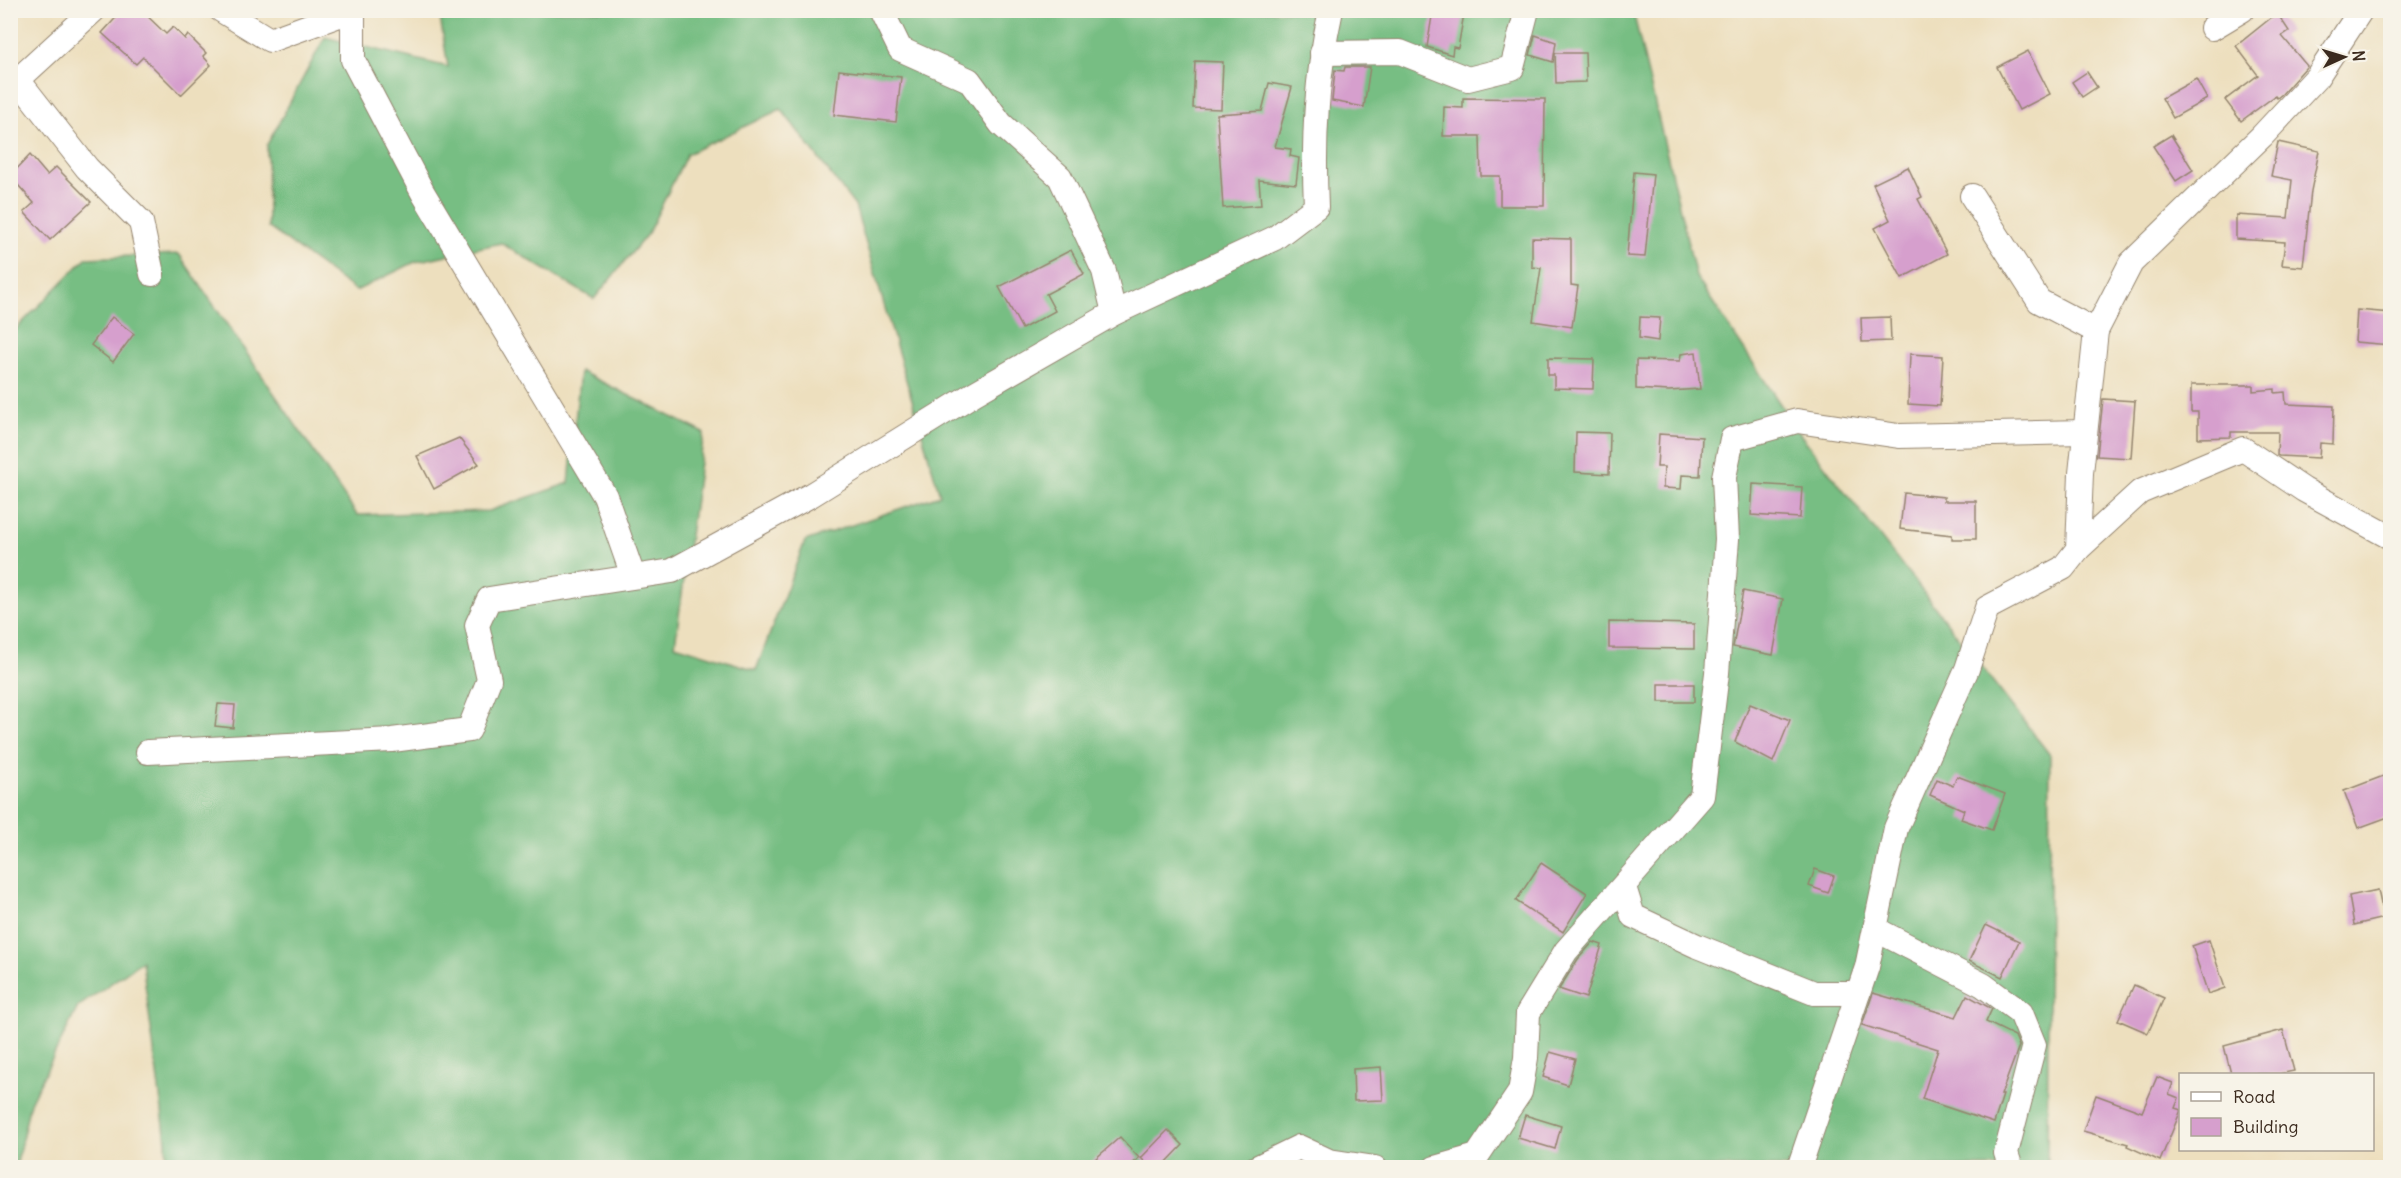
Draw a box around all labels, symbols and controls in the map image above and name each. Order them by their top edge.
north arrow [2314,27,2374,87]
text: N [2349,50,2369,62]
legend [2179,1073,2374,1151]
text: Road [2233,1085,2276,1108]
text: Building [2233,1115,2298,1138]

